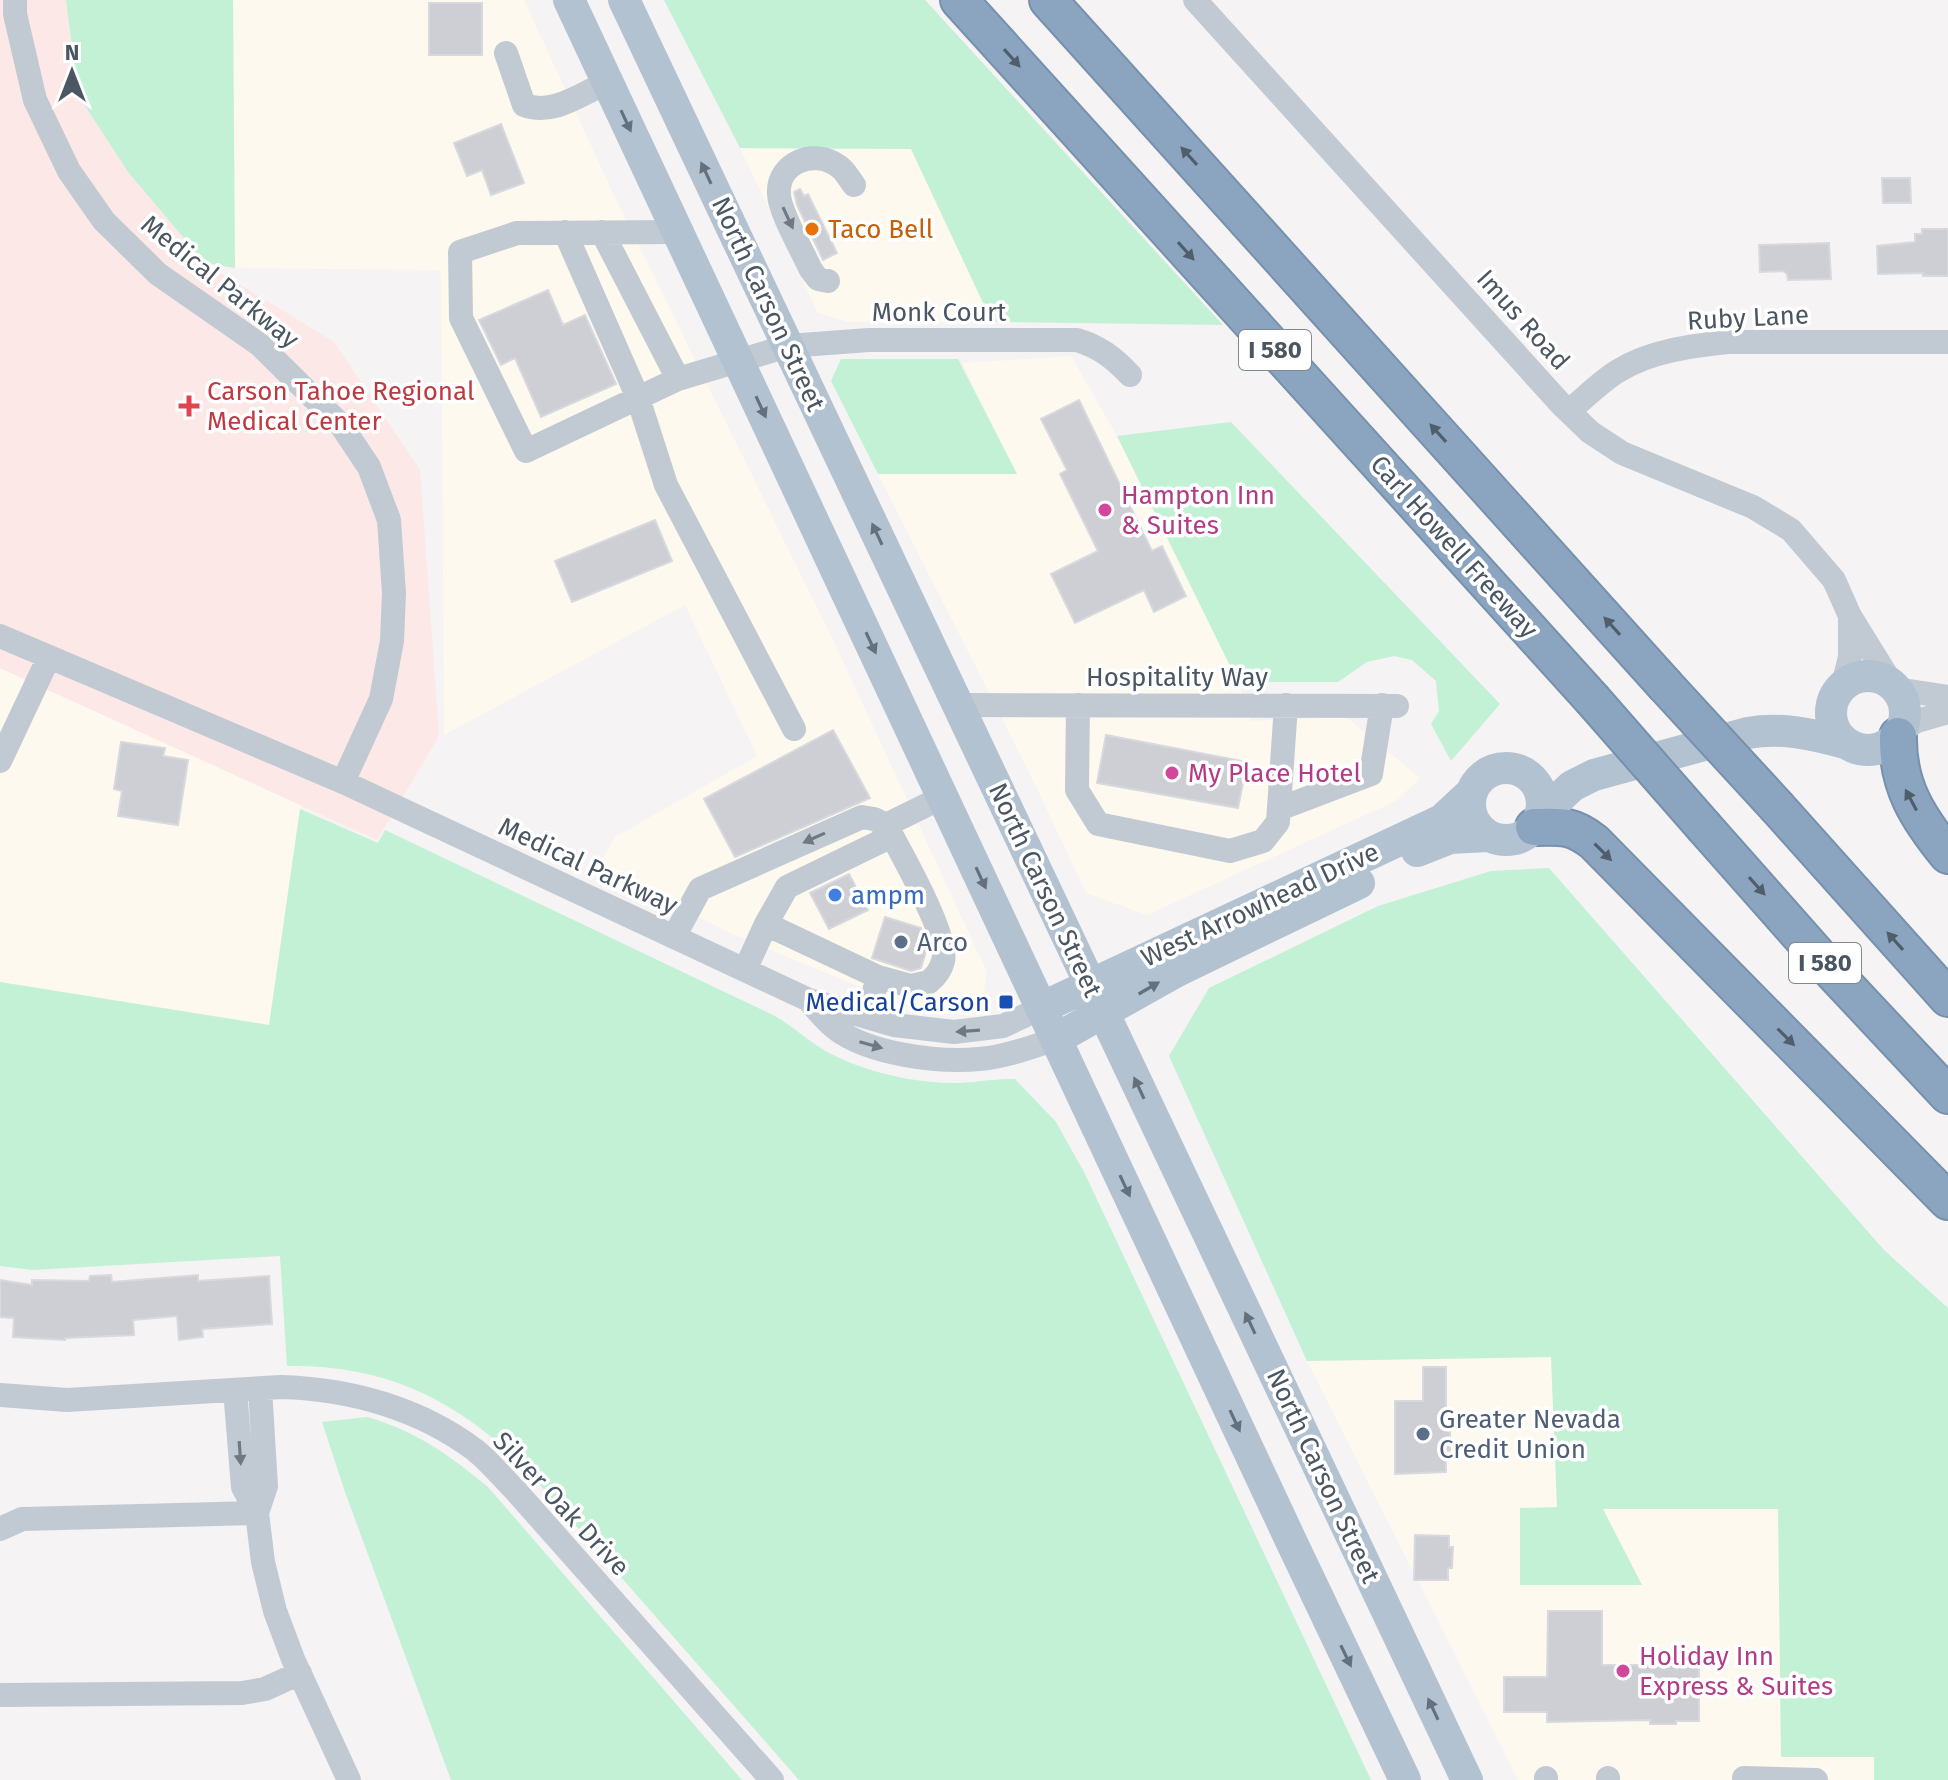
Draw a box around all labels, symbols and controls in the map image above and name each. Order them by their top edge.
north arrow [32,32,112,112]
text: N [65,39,79,66]
one-way arrow [1002,48,1020,67]
one-way arrow [619,110,633,133]
one-way arrow [1180,147,1198,166]
one-way arrow [699,161,713,184]
street label: North Carson Street [705,192,831,416]
one-way arrow [781,206,794,230]
street label: Medical Parkway [135,209,305,355]
place label: Taco Bell [828,214,934,245]
marker: Taco Bell [803,220,821,238]
one-way arrow [1176,242,1194,261]
street label: Imus Road [1470,264,1576,376]
street label: Monk Court [872,297,1007,328]
street label: Ruby Lane [1686,299,1810,337]
road number: I 580 [1239,330,1311,370]
place label: Carson Tahoe Regional Medical Center [207,376,475,437]
marker: Carson Tahoe Regional Medical Center [178,395,200,417]
one-way arrow [754,396,768,419]
one-way arrow [1429,423,1447,442]
street label: Carl Howell Freeway [1364,449,1544,645]
place label: Hampton Inn & Suites [1121,480,1275,541]
marker: Hampton Inn & Suites [1096,501,1114,519]
one-way arrow [870,522,884,546]
one-way arrow [1603,616,1621,635]
one-way arrow [864,631,878,654]
street label: Hospitality Way [1086,662,1268,693]
place label: My Place Hotel [1188,758,1361,789]
marker: My Place Hotel [1163,764,1181,782]
street label: North Carson Street [982,778,1108,1002]
one-way arrow [1904,789,1917,812]
street label: Medical Parkway [494,811,683,921]
one-way arrow [803,832,826,845]
street label: West Arrowhead Drive [1136,836,1384,974]
one-way arrow [1594,842,1612,861]
one-way arrow [974,867,988,890]
one-way arrow [1747,877,1765,896]
place label: ampm [851,880,925,911]
marker: ampm [826,886,844,904]
place label: Arco [917,927,968,958]
one-way arrow [1887,931,1905,950]
marker: Arco [892,933,910,951]
road number: I 580 [1789,943,1861,983]
one-way arrow [1138,981,1160,995]
place label: Medical/Carson [805,987,990,1018]
marker: Medical/Carson [997,993,1015,1011]
one-way arrow [955,1025,980,1038]
one-way arrow [1776,1027,1795,1046]
one-way arrow [859,1039,883,1052]
one-way arrow [1132,1076,1146,1099]
one-way arrow [1118,1174,1132,1197]
one-way arrow [1243,1311,1257,1334]
street label: North Carson Street [1260,1364,1386,1588]
place label: Greater Nevada Credit Union [1439,1404,1621,1465]
one-way arrow [1228,1410,1242,1433]
marker: Greater Nevada Credit Union [1414,1425,1432,1443]
street label: Silver Oak Drive [486,1426,636,1582]
one-way arrow [234,1441,247,1466]
place label: Holiday Inn Express & Suites [1639,1641,1833,1702]
one-way arrow [1339,1645,1353,1668]
marker: Holiday Inn Express & Suites [1614,1662,1632,1680]
one-way arrow [1426,1698,1440,1721]

